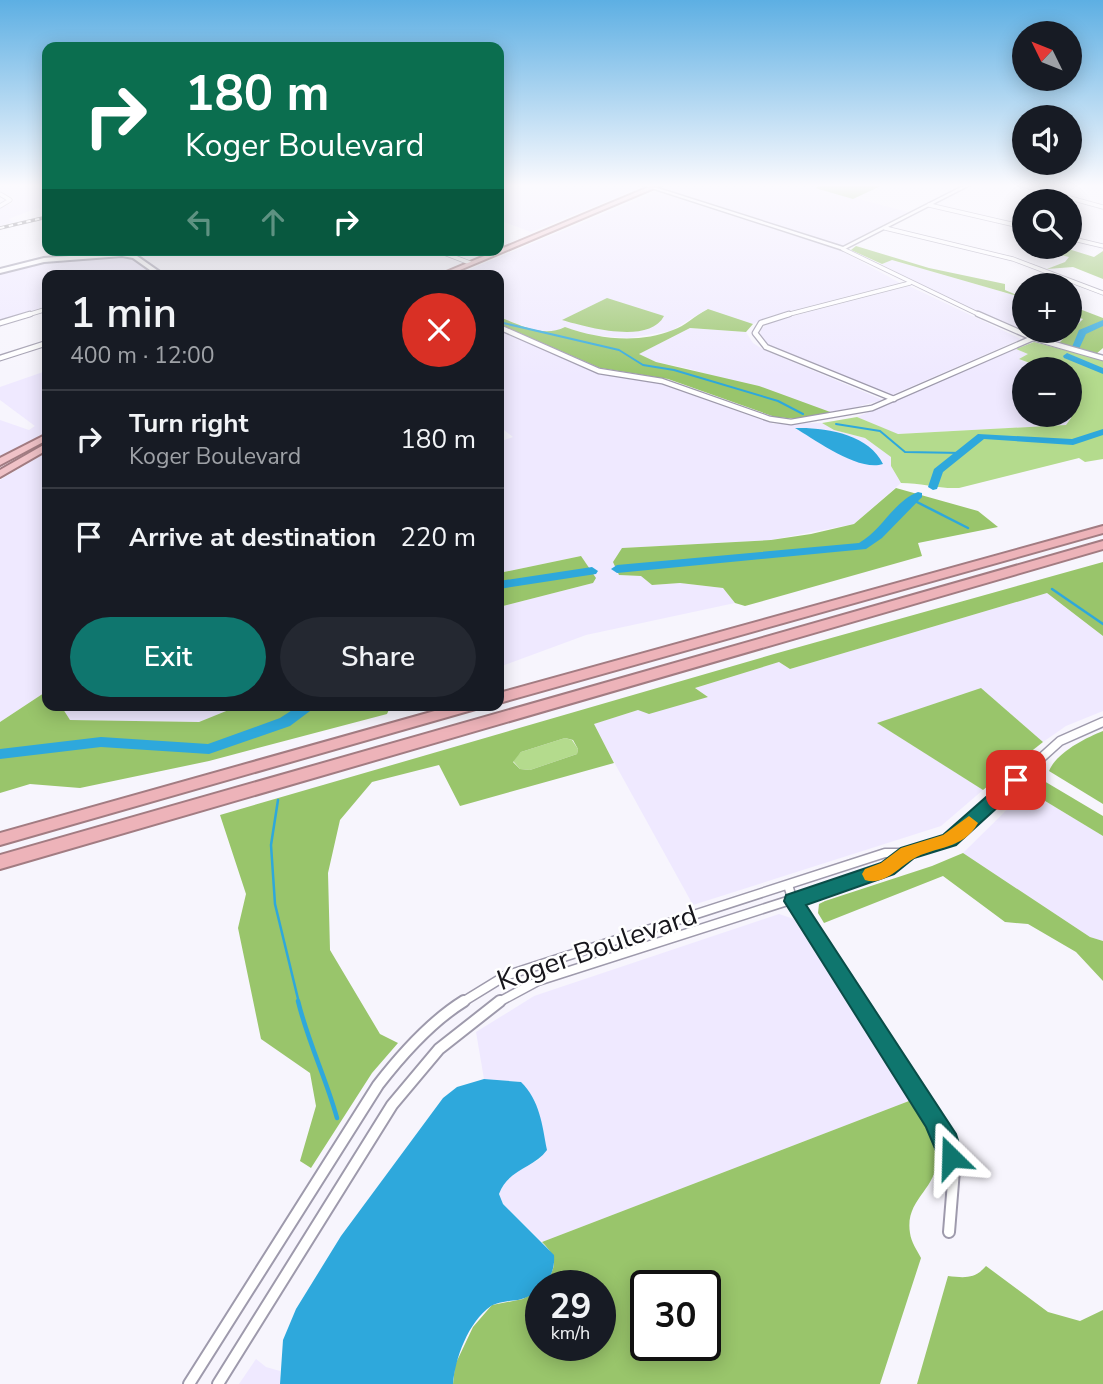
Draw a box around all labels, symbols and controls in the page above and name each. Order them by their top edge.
north arrow [1012,21,1082,91]
map controls [1012,21,1082,427]
text: 180 m [185,60,329,127]
icon: right [70,70,161,161]
button: sound [1012,105,1082,175]
text: Koger Boulevard [185,124,424,167]
button: search [1012,189,1082,259]
icon: left [181,203,219,241]
icon: ahead [254,203,292,241]
icon: right [327,203,365,241]
button: + [1012,273,1082,343]
text: 1 min [70,285,177,342]
button: close [402,293,476,367]
text: 400 m · 12:00 [70,340,215,371]
button: − [1012,357,1082,427]
text: Turn right [129,406,248,441]
icon: right [70,420,108,458]
text: 180 m [400,422,476,457]
text: Koger Boulevard [129,441,301,472]
icon: arrive [70,518,108,556]
text: Arrive at destination [129,520,376,555]
text: 220 m [400,520,476,555]
button: Exit [70,617,266,697]
button: Share [280,617,476,697]
pin [986,750,1046,810]
icon: arrive [997,761,1035,799]
street label: Koger Boulevard [492,896,702,1000]
position arrow [914,1120,988,1194]
speed limit sign: 30 [630,1270,721,1361]
text: 29 [549,1283,592,1330]
text: km/h [551,1321,590,1345]

